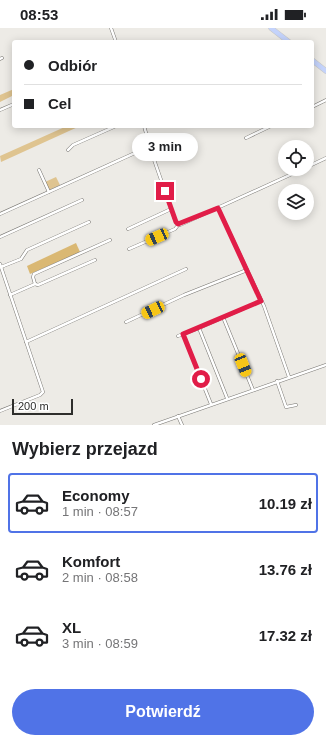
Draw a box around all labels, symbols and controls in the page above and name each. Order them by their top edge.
text: 08:53 [20,6,58,23]
text: Odbiór [48,57,97,74]
text: Cel [48,95,71,112]
callout: 3 min [132,133,198,161]
text: 3 min [148,139,182,154]
map controls [278,140,314,220]
button: locate [278,140,314,176]
route end [156,182,174,200]
button: layers [278,184,314,220]
car [144,227,170,247]
car [140,299,166,321]
car [233,352,253,378]
route start [192,370,210,388]
scale bar [12,397,73,416]
text: 200 m [18,400,49,412]
text: Wybierz przejazd [12,439,158,459]
icon: car [14,485,50,521]
text: Economy [62,487,130,504]
text: 10.19 zł [259,495,312,512]
text: 1 min · 08:57 [62,504,138,519]
icon: car [14,551,50,587]
text: Komfort [62,553,120,570]
text: 13.76 zł [259,561,312,578]
text: 2 min · 08:58 [62,570,138,585]
icon: car [14,617,50,653]
text: XL [62,619,81,636]
text: 17.32 zł [259,627,312,644]
text: 3 min · 08:59 [62,636,138,651]
button: Potwierdź [12,689,314,735]

